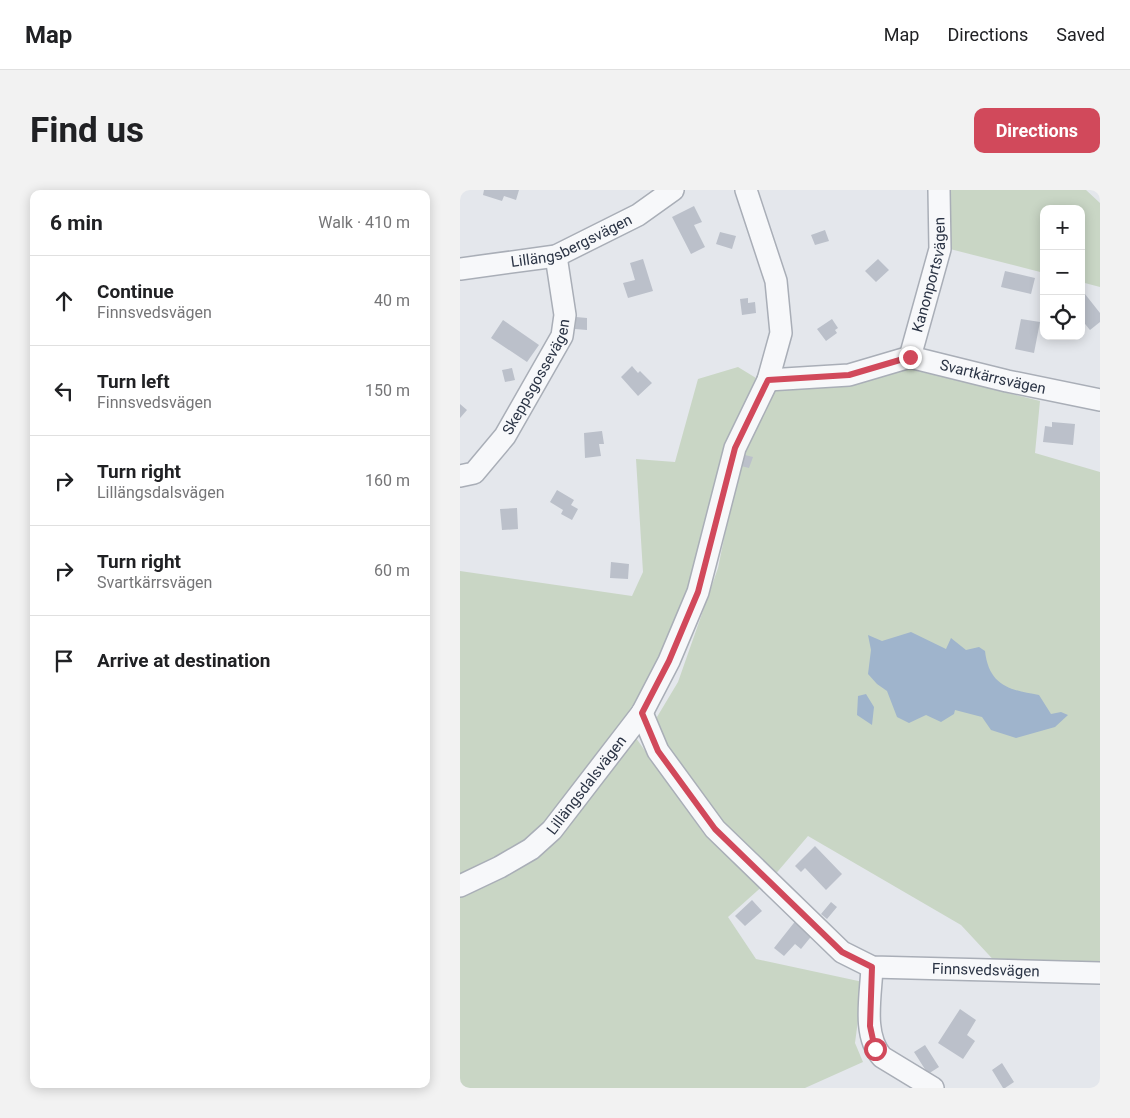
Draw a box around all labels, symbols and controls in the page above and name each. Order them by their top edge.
text: Map [25,21,72,49]
text: Map [884,24,919,45]
text: Directions [947,24,1028,45]
text: Saved [1056,24,1105,45]
button: Directions [974,108,1100,153]
text: Find us [30,110,144,151]
map controls [1040,205,1085,340]
button: + [1040,205,1085,250]
street label: Lillängsbergsvägen [510,210,635,271]
text: 6 min [50,211,103,235]
text: Walk · 410 m [318,213,410,232]
street label: Kanonportsvägen [908,217,949,334]
button: − [1040,250,1085,295]
text: Continue [97,280,174,303]
icon: ahead [50,287,78,315]
text: 40 m [374,291,410,310]
button: locate [1040,295,1085,340]
text: Finnsvedsvägen [97,303,212,322]
street label: Skeppsgossevägen [499,318,573,438]
route end [899,346,922,369]
street label: Svartkärrsvägen [938,356,1048,398]
text: Turn left [97,370,170,393]
icon: left [50,377,78,405]
text: 150 m [365,381,410,400]
text: Finnsvedsvägen [97,393,212,412]
text: Turn right [97,460,181,483]
icon: right [50,467,78,495]
text: 160 m [365,471,410,490]
text: Lillängsdalsvägen [97,483,225,502]
text: Turn right [97,550,181,573]
icon: right [50,557,78,585]
text: 60 m [374,561,410,580]
text: Svartkärrsvägen [97,573,212,592]
icon: arrive [50,647,78,675]
text: Arrive at destination [97,649,270,672]
street label: Lillängsdalsvägen [543,732,630,838]
street label: Finnsvedsvägen [932,960,1040,980]
route start [864,1038,887,1061]

